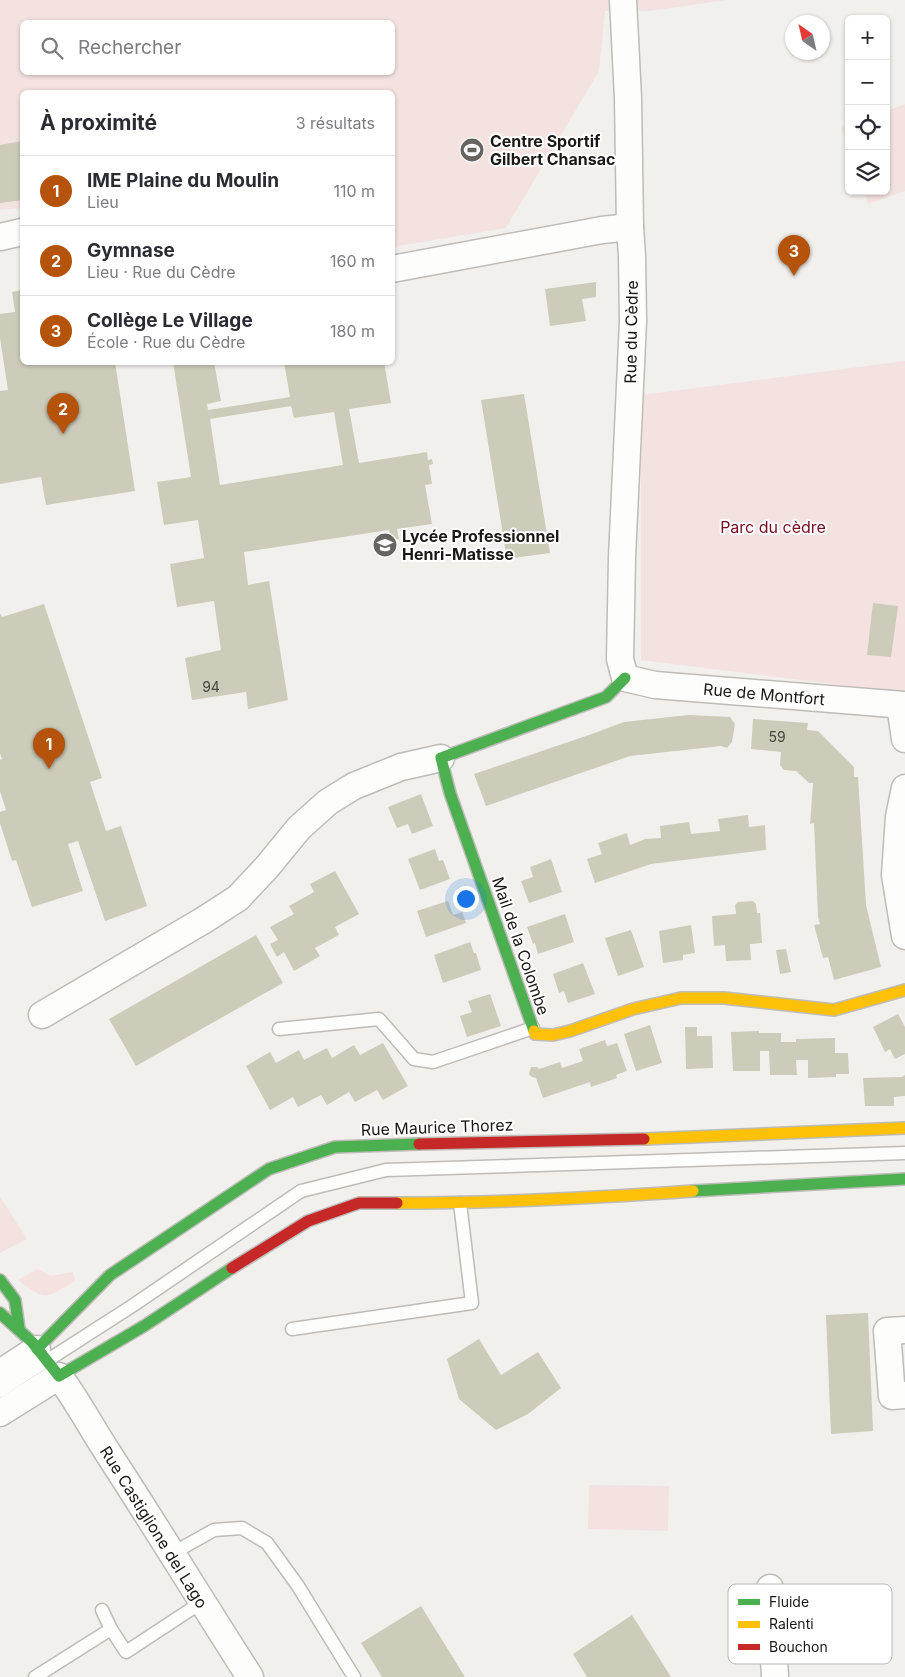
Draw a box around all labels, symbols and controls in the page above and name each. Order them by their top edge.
north arrow [785,15,830,60]
map controls [845,15,890,195]
button: + [845,15,890,60]
search box [20,20,395,75]
icon: search [38,34,66,62]
text: Rechercher [78,36,181,59]
button: − [845,60,890,105]
button: locate [845,105,890,150]
text: À proximité [40,110,157,135]
text: 3 résultats [296,113,375,133]
place label: Centre Sportif Gilbert Chansac [490,131,615,169]
sports icon: Centre Sportif Gilbert Chansac [459,137,485,163]
button: layers [845,150,890,195]
text: IME Plaine du Moulin [87,169,279,192]
text: 1 [53,181,59,201]
text: 110 m [333,181,375,201]
text: Lieu [87,192,119,212]
pin: 3 [778,235,810,276]
text: Gymnase [87,239,175,262]
text: 2 [51,251,61,271]
text: 160 m [330,251,375,271]
text: Lieu · Rue du Cèdre [87,262,236,282]
street label: Rue du Cèdre [620,280,642,384]
text: Collège Le Village [87,309,253,332]
text: 3 [51,321,61,341]
text: 180 m [330,321,375,341]
text: École · Rue du Cèdre [87,332,245,352]
pin: 2 [47,393,79,434]
park label: Parc du cèdre [720,517,826,537]
place label: Lycée Professionnel Henri-Matisse [402,526,559,564]
school or university icon: Lycée Professionnel Henri-Matisse [372,532,398,558]
house number: 94 [202,678,220,695]
street label: Rue de Montfort [702,679,826,709]
pin: 1 [33,728,65,769]
house number: 59 [768,728,786,745]
street label: Mail de la Colombe [488,874,554,1018]
your location [453,886,479,912]
street label: Rue Maurice Thorez [360,1114,514,1140]
street label: Rue Castiglione del Lago [96,1442,212,1612]
legend [728,1584,892,1664]
text: Fluide [769,1593,809,1610]
text: Ralenti [769,1615,814,1632]
text: Bouchon [769,1638,828,1655]

